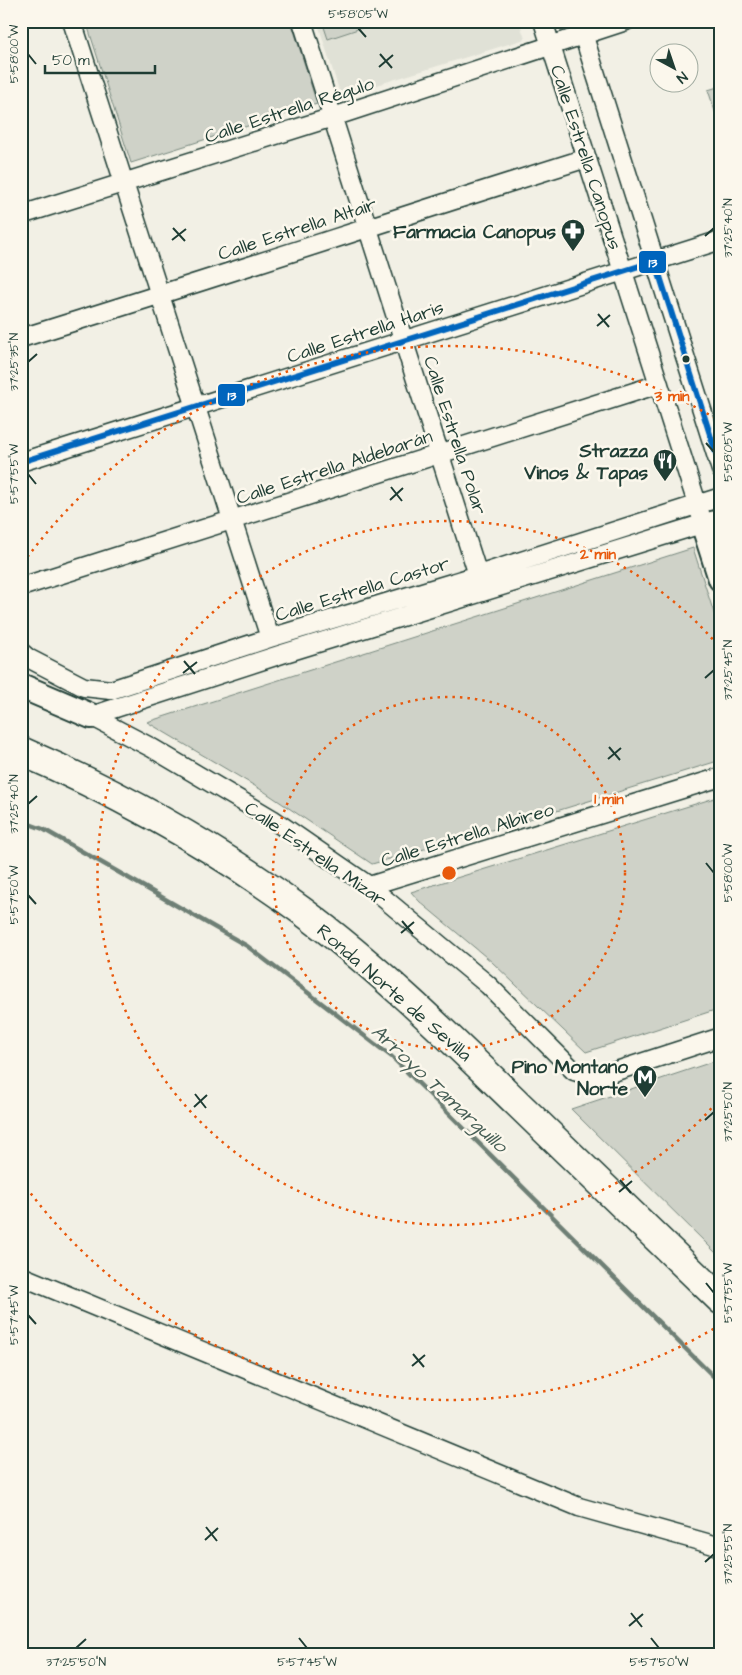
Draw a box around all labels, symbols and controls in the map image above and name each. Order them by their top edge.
text: 5°58'05"W [328,6,388,23]
text: 5°58'00"W [6,24,23,83]
scale bar [45,42,155,74]
north arrow [650,42,700,92]
text: 50 m [52,50,90,71]
street label: Calle Estrella Canopus [543,62,628,253]
text: N [672,67,692,88]
street label: Calle Estrella Régulo [201,70,378,151]
street label: Calle Estrella Altair [215,191,381,268]
text: 37°25'40"N [720,198,737,258]
pharmacy icon: Farmacia Canopus [560,218,586,252]
place label: Farmacia Canopus [393,219,556,246]
line badge: 13 [638,250,667,274]
text: 13 [649,253,658,273]
street label: Calle Estrella Haris [284,294,447,371]
text: 37°25'35"N [6,332,23,391]
street label: Calle Estrella Polar [416,353,493,519]
unlabelled marker [681,354,691,364]
line badge: 13 [217,383,246,407]
text: 13 [228,386,237,406]
text: 3 min [653,386,690,407]
text: 5°58'05"W [720,422,737,482]
street label: Calle Estrella Aldebarán [233,423,436,512]
place label: Strazza Vinos & Tapas [523,438,648,487]
text: 5°57'55"W [6,443,23,504]
restaurant icon: Strazza Vinos & Tapas [652,448,678,482]
text: 2 min [579,544,617,565]
street label: Calle Estrella Castor [272,550,453,629]
text: 37°25'45"N [720,639,737,700]
text: 37°25'40"N [6,774,23,834]
text: 1 min [594,789,624,810]
street label: Calle Estrella Mizar [239,795,392,914]
street label: Calle Estrella Albireo [378,796,558,875]
text: 5°58'00"W [720,843,737,902]
centre of rings [440,864,458,882]
text: 5°57'50"W [6,865,23,925]
street label: Ronda Norte de Sevilla [310,918,478,1068]
water label: Arroyo Tamarguillo [364,1018,515,1161]
place label: Pino Montano Norte [512,1054,629,1103]
metro station icon: Pino Montano Norte [632,1064,658,1098]
text: 37°25'50"N [720,1082,737,1142]
text: 5°57'55"W [720,1262,737,1323]
text: 5°57'45"W [6,1284,23,1345]
text: 37°25'55"N [720,1523,737,1584]
text: 37°25'50"N [46,1654,106,1671]
text: 5°57'45"W [277,1654,338,1671]
text: 5°57'50"W [629,1654,689,1671]

